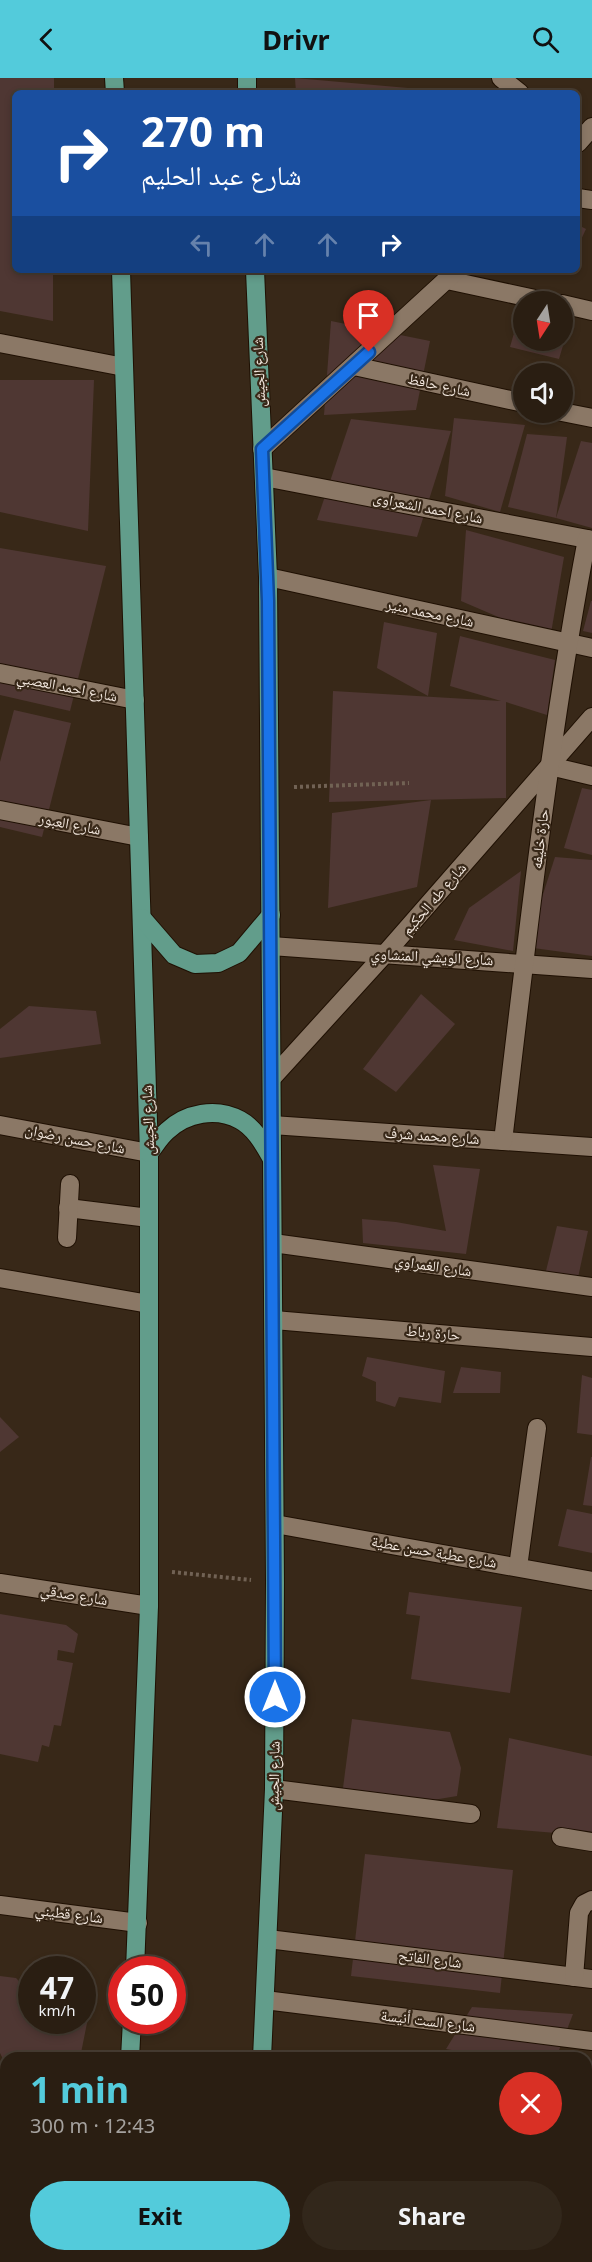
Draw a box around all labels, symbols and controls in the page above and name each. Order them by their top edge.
text: Drivr [262,21,330,58]
icon: back [30,23,63,56]
icon: search [529,23,562,56]
text: 270 m [141,102,265,159]
icon: right [42,114,120,192]
text: شارع عبد الحليم [141,156,301,193]
icon: left [185,228,218,261]
icon: ahead [248,228,281,261]
icon: ahead [311,228,344,261]
icon: right [374,228,407,261]
pin [343,290,394,352]
north arrow [513,291,573,351]
map controls [513,291,573,423]
icon: arrive [352,299,385,332]
street label: شارع الجيش [247,337,270,407]
button: sound [513,363,573,423]
street label: شارع حافظ [406,368,473,401]
street label: شارع احمد الشعراوى [371,487,485,528]
street label: شارع محمد منير [383,593,476,632]
street label: شارع احمد العصبي [15,666,119,708]
street label: شارع العبور [36,807,103,840]
street label: حارة خليفه [525,807,553,870]
street label: شارع طه الحكيم [396,858,471,940]
street label: شارع الويشي المنشاوي [370,943,494,972]
street label: شارع الجيش [136,1085,159,1155]
street label: شارع حسن رضوان [23,1119,127,1159]
street label: شارع محمد شرف [384,1122,480,1149]
street label: شارع الغمراوي [393,1250,473,1283]
street label: حارة رباط [405,1320,462,1344]
street label: شارع عطية حسن عطية [370,1530,499,1573]
street label: شارع صدقي [39,1579,109,1612]
position arrow [243,1665,307,1729]
street label: شارع الجيش [262,1741,285,1811]
street label: شارع قطيني [34,1899,104,1930]
street label: شارع الفاتح [397,1944,463,1973]
speed limit sign: 50 [108,1956,186,2034]
text: 47 [40,1967,74,2008]
text: km/h [39,2000,75,2020]
street label: شارع الست أنيسة [380,2004,477,2037]
text: 1 min [30,2065,129,2114]
button: close [499,2072,562,2135]
text: 300 m · 12:43 [30,2112,155,2139]
button: Exit [30,2181,290,2250]
button: Share [302,2181,562,2250]

